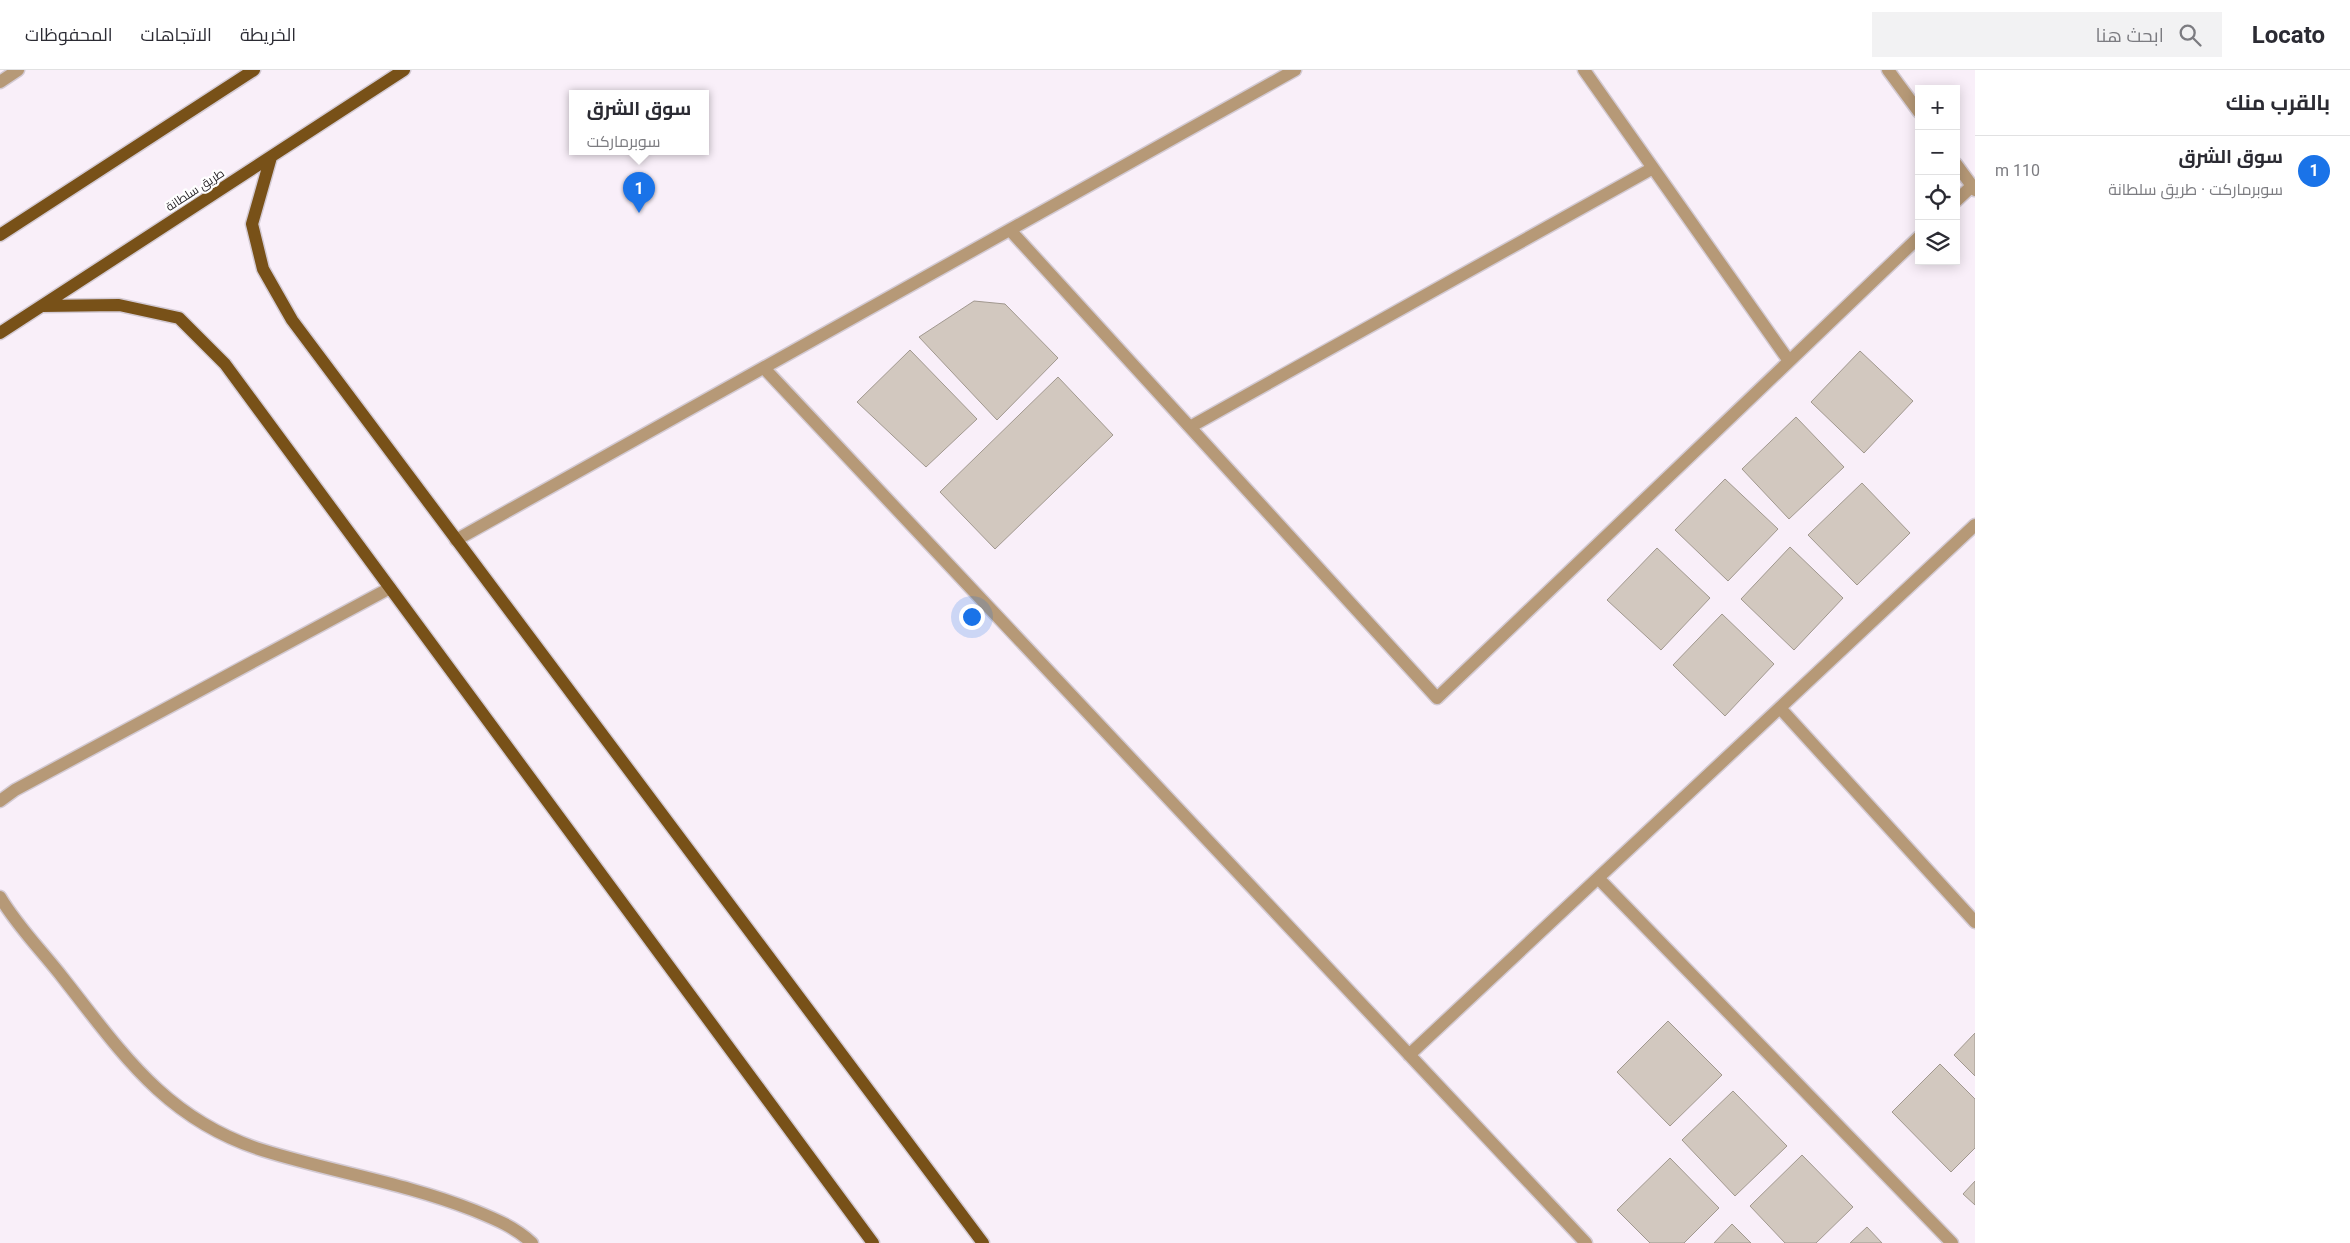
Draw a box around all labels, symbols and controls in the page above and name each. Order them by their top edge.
search box [1872,12,2222,57]
icon: search [2176,21,2204,49]
text: Locato [2252,21,2325,49]
text: المحفوظات [25,24,113,45]
text: الاتجاهات [141,24,212,45]
text: الخريطة [240,24,296,45]
text: ابحث هنا [2096,24,2164,47]
map controls [1915,85,1960,265]
button: + [1915,85,1960,130]
popup [569,90,709,155]
text: بالقرب منك [2226,91,2330,115]
text: سوق الشرق [587,97,691,120]
button: − [1915,130,1960,175]
text: سوبرماركت [587,132,661,151]
text: سوق الشرق [2179,145,2283,168]
text: 110 m [1995,161,2040,180]
text: 1 [2309,161,2319,180]
street label: طريق سلطانة [163,166,227,214]
pin: 1 [623,172,655,213]
button: locate [1915,175,1960,220]
text: سوبرماركت · طريق سلطانة [2108,180,2283,199]
button: layers [1915,220,1960,265]
your location [959,604,985,630]

